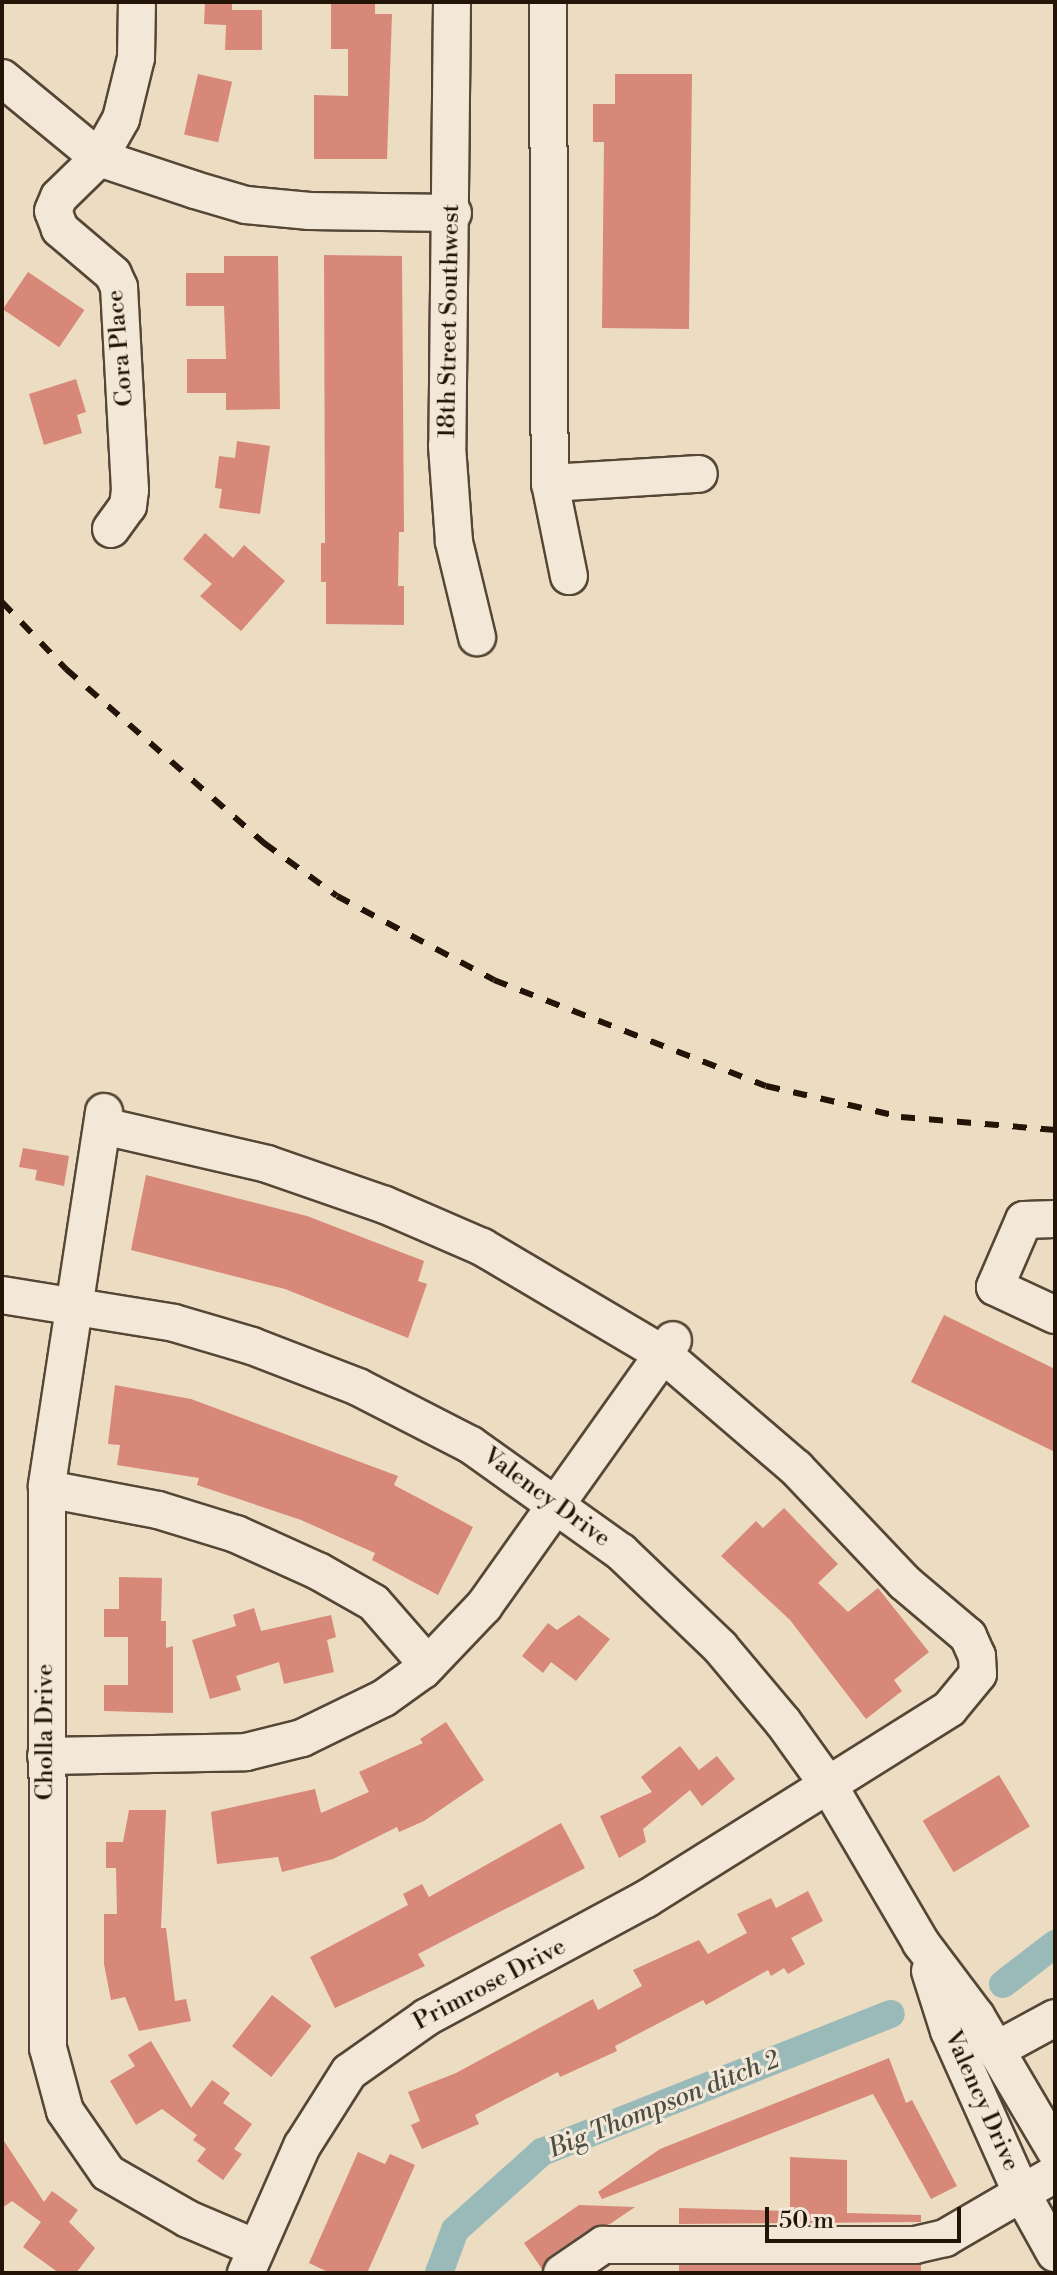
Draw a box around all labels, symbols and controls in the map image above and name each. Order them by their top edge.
street label: 18th Street Southwest [434,204,466,438]
street label: Cora Place [102,288,140,408]
street label: Valency Drive [477,1442,615,1554]
street label: Cholla Drive [32,1664,60,1800]
street label: Primrose Drive [409,1933,571,2037]
street label: Valency Drive [937,2026,1025,2176]
water label: Big Thompson ditch 2 [544,2044,784,2166]
scale bar [769,2191,965,2241]
text: 50 m [779,2206,834,2236]

